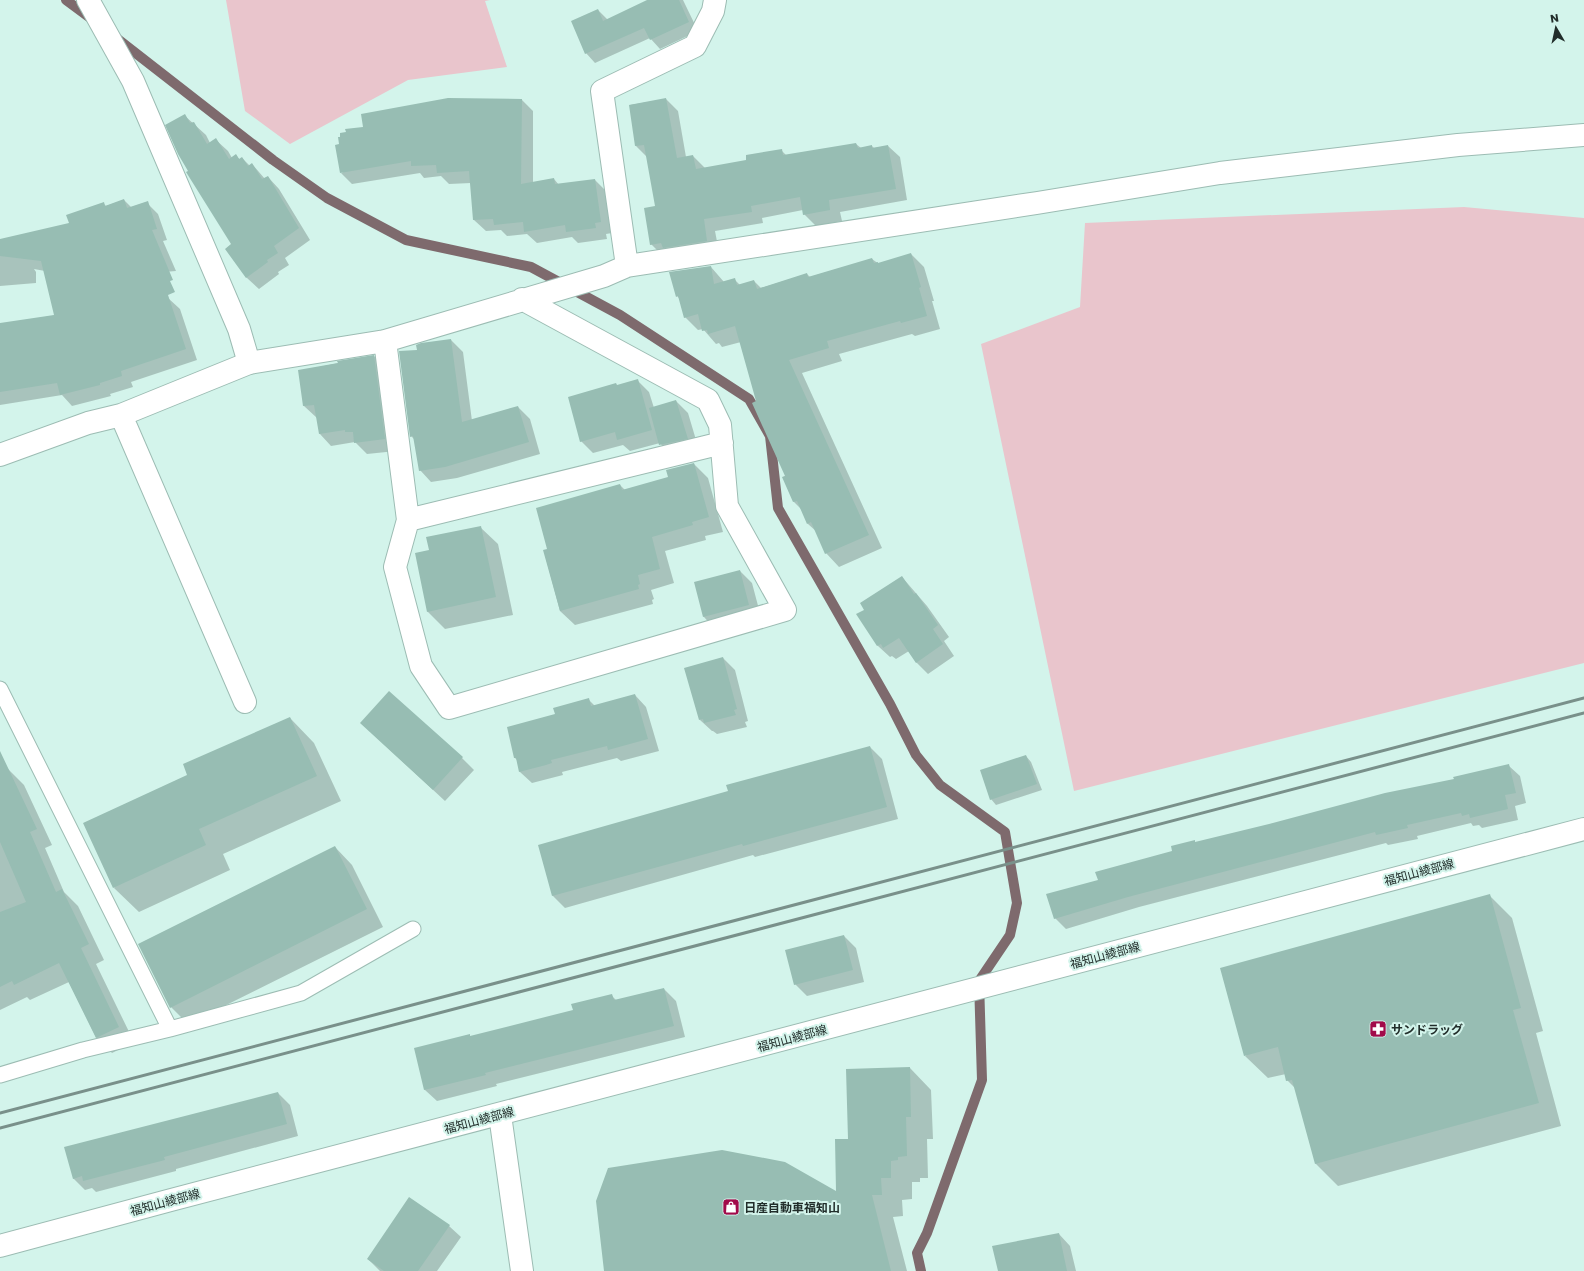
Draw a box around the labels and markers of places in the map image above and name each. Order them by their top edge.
pharmacy icon: サンドラッグ [1368,1019,1388,1039]
place label: サンドラッグ [1391,1021,1463,1038]
shop icon: 日産自動車福知山 [721,1197,741,1217]
place label: 日産自動車福知山 [744,1199,840,1216]

